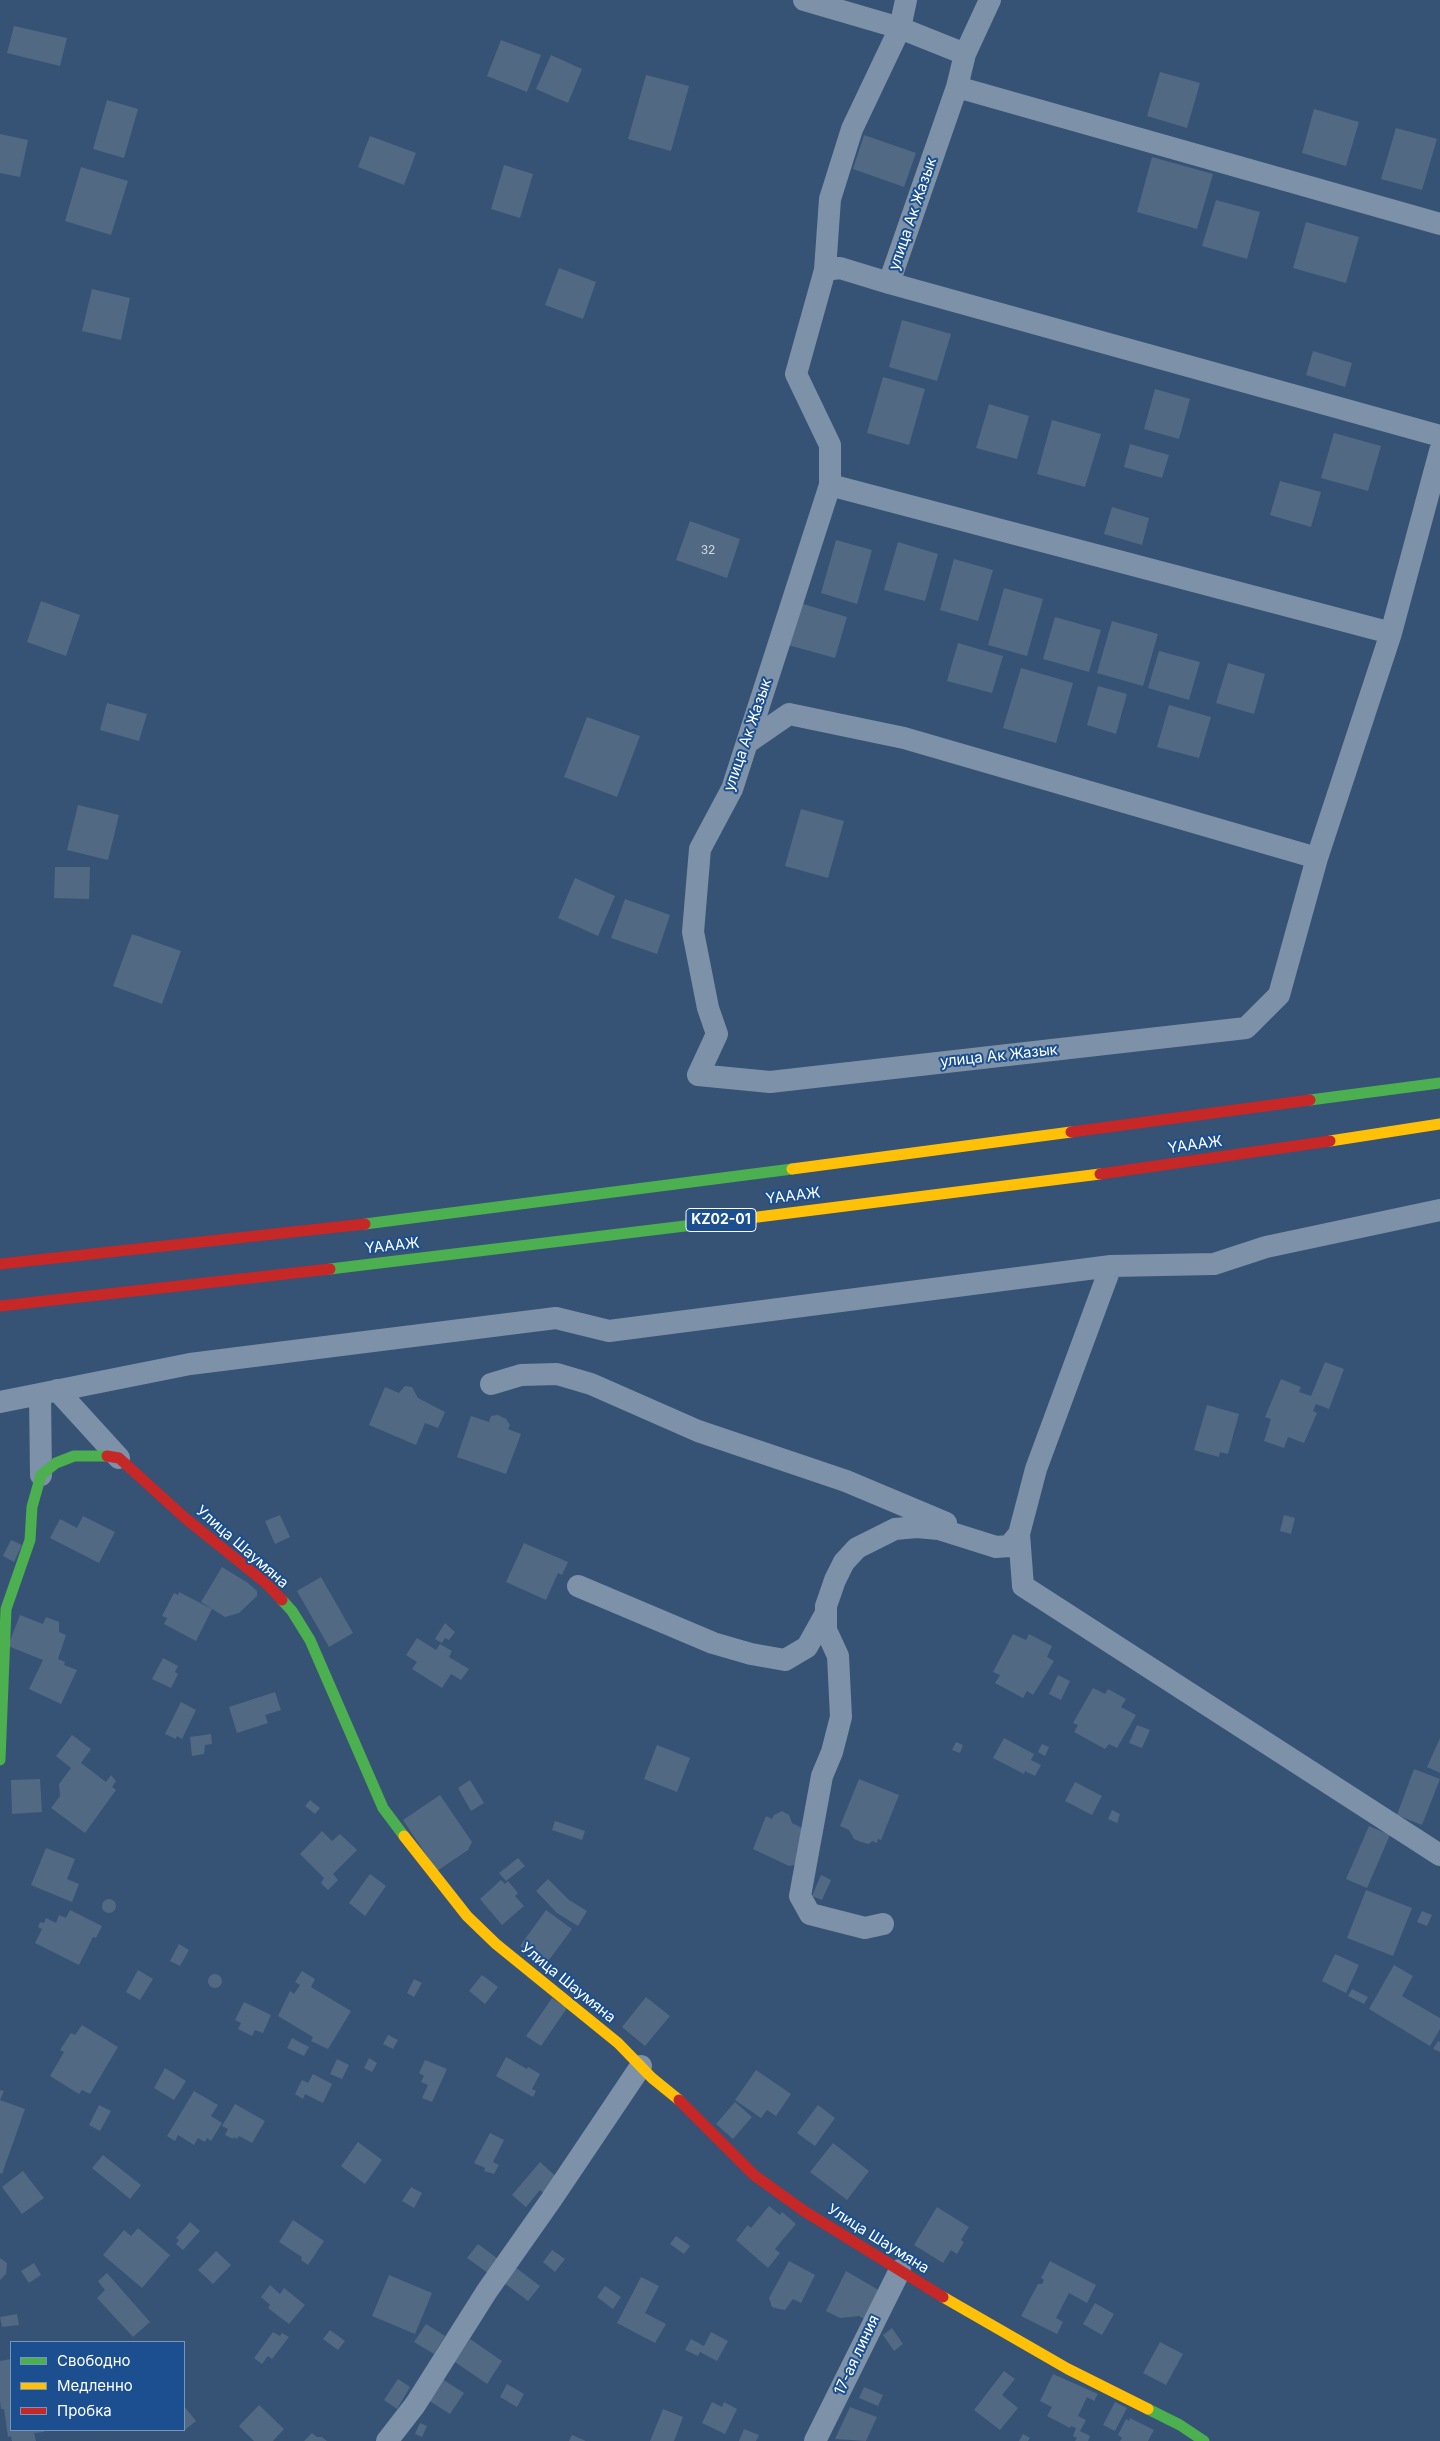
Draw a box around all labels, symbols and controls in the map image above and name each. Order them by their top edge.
street label: улица Ак Жазык [885,155,941,273]
house number: 32 [701,543,715,557]
street label: улица Ак Жазык [720,676,776,794]
street label: улица Ак Жазык [939,1041,1059,1071]
street label: ҮАААЖ [1167,1132,1223,1158]
street label: ҮАААЖ [765,1184,821,1208]
road number: KZ02-01 [686,1208,756,1232]
street label: ҮАААЖ [364,1234,420,1258]
street label: Улица Шаумяна [192,1502,292,1592]
street label: Улица Шаумяна [517,1939,619,2027]
street label: Улица Шаумяна [824,2200,932,2278]
street label: 17-ая линия [831,2312,883,2398]
legend [10,2341,185,2431]
text: Свободно [57,2351,131,2370]
text: Медленно [57,2376,133,2395]
text: Пробка [57,2401,112,2420]

